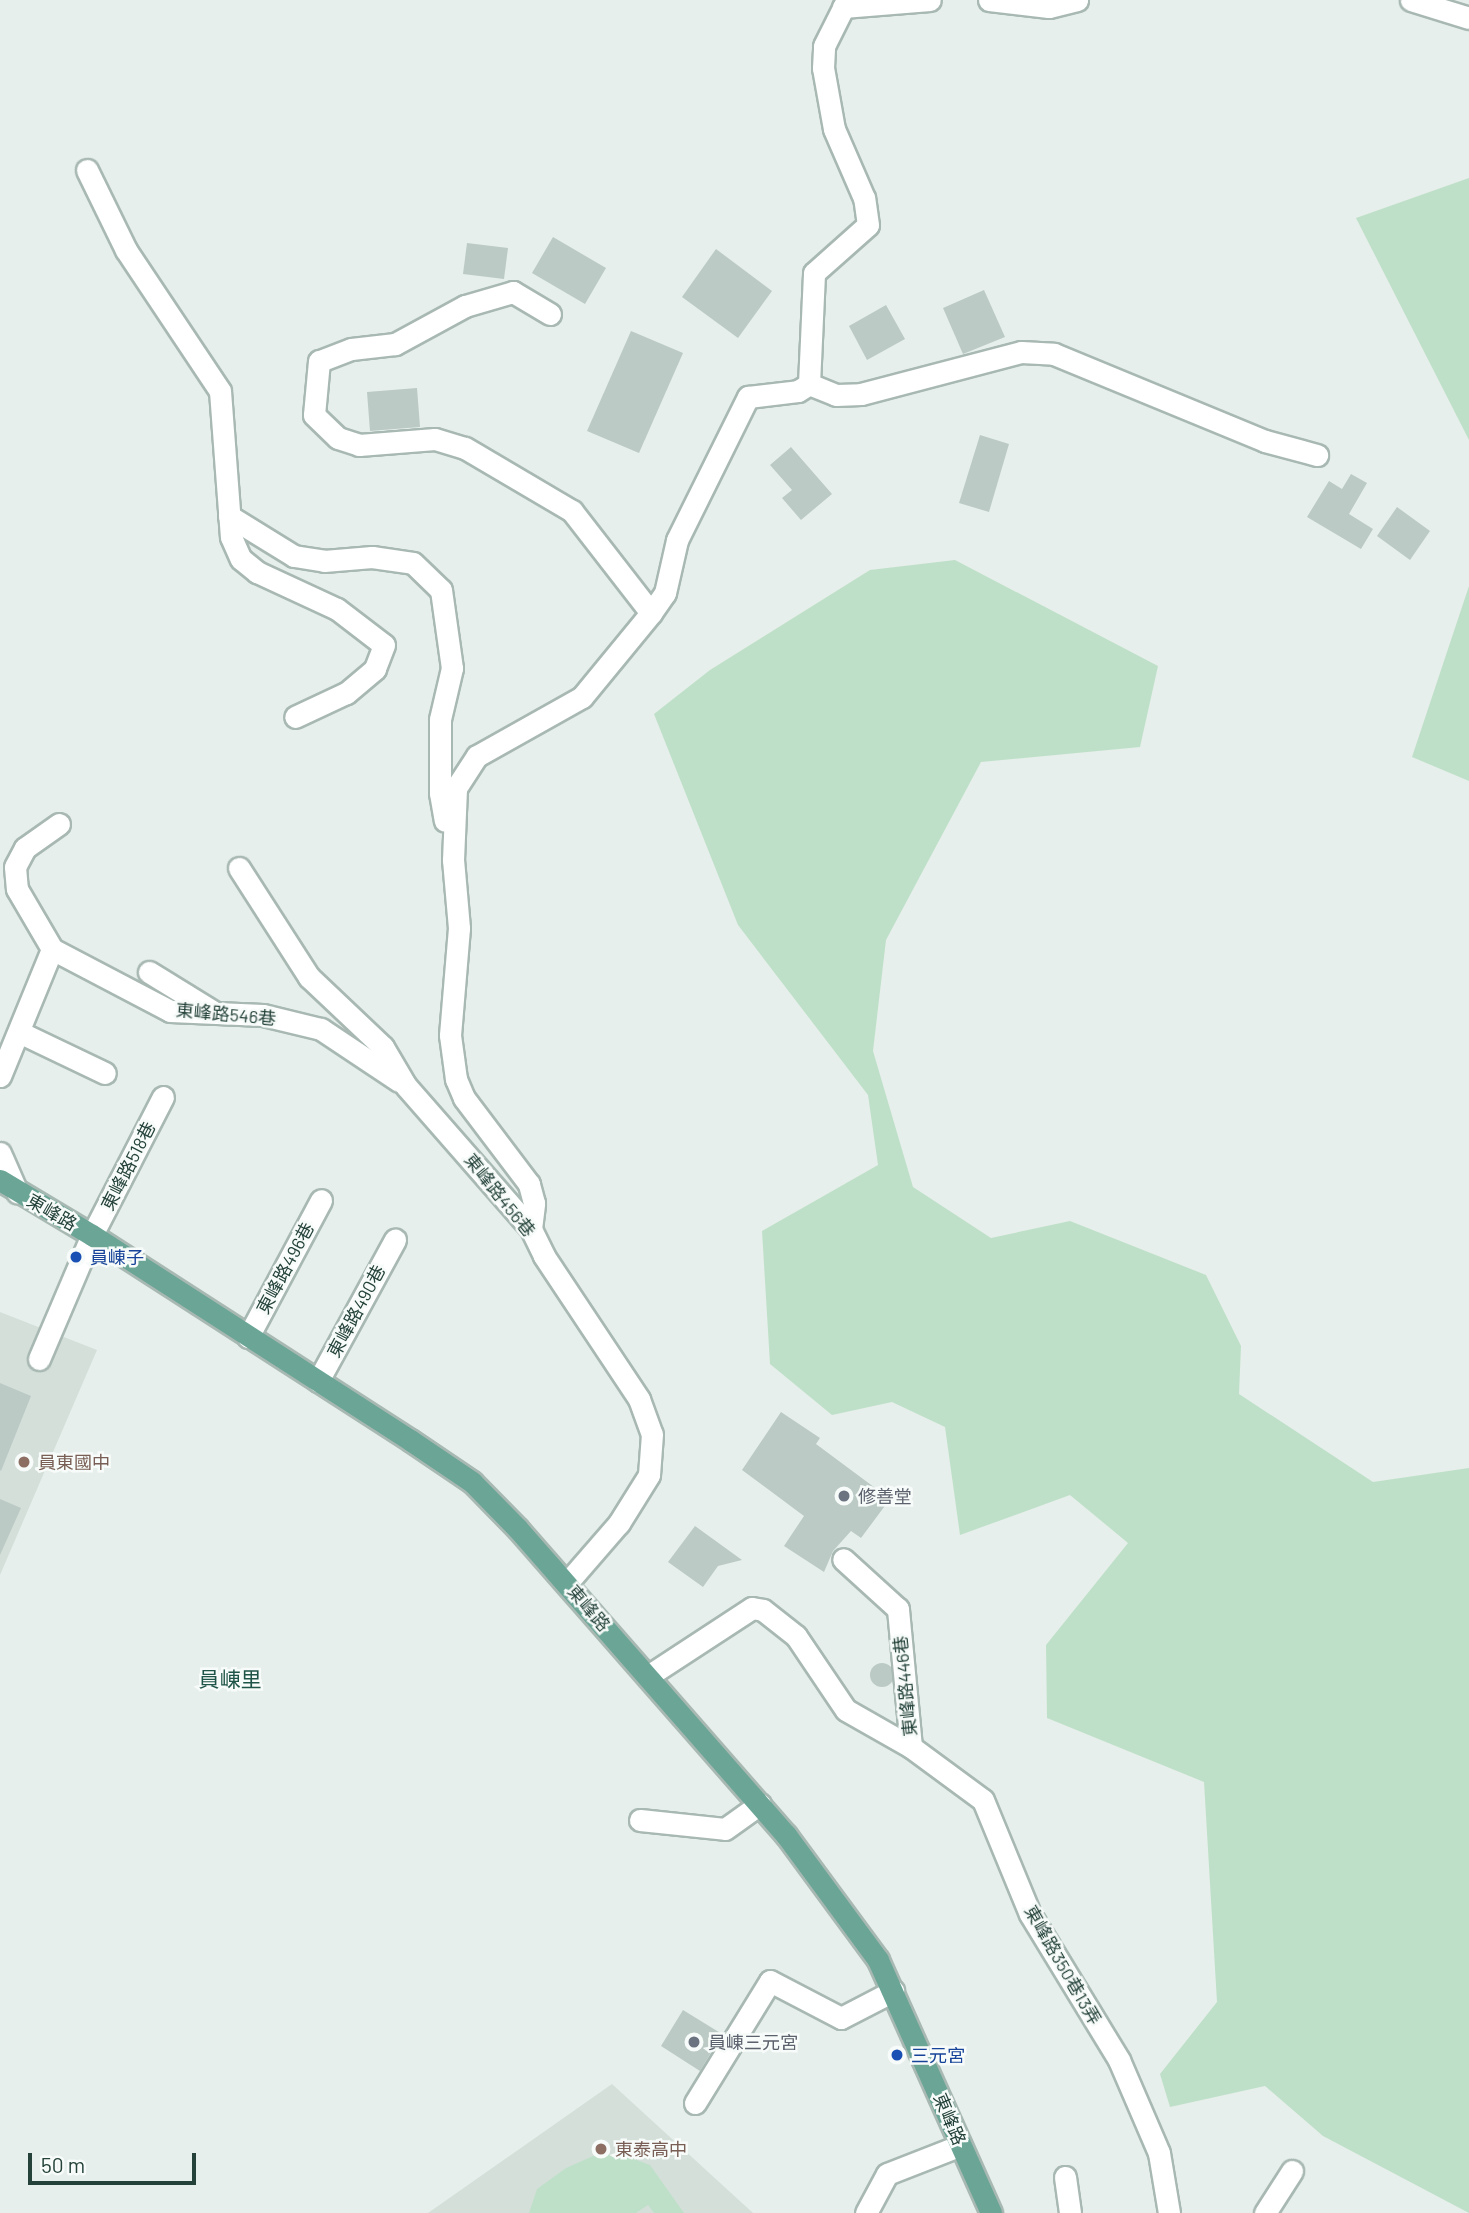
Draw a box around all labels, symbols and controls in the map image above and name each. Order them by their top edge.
street label: 東峰路546巷 [175,999,277,1029]
street label: 東峰路518巷 [96,1118,160,1214]
street label: 東峰路456巷 [460,1149,540,1241]
street label: 東峰路 [23,1189,81,1235]
street label: 東峰路496巷 [252,1219,318,1317]
place label: 員崠子 [90,1246,144,1268]
marker: 員崠子 [68,1249,84,1265]
street label: 東峰路490巷 [323,1261,389,1361]
place label: 員東國中 [38,1451,110,1473]
marker: 員東國中 [16,1454,32,1470]
place label: 修善堂 [858,1485,912,1507]
marker: 修善堂 [836,1488,852,1504]
street label: 東峰路 [563,1581,615,1635]
street label: 東峰路446巷 [889,1635,921,1737]
district label: 員崠里 [199,1666,261,1692]
street label: 東峰路350巷13弄 [1020,1901,1106,2029]
place label: 員崠三元宮 [708,2031,798,2053]
marker: 員崠三元宮 [686,2034,702,2050]
place label: 三元宮 [911,2044,965,2066]
marker: 三元宮 [889,2047,905,2063]
street label: 東峰路 [930,2090,970,2148]
place label: 東泰高中 [615,2138,687,2160]
scale bar [32,2140,200,2184]
marker: 東泰高中 [593,2141,609,2157]
text: 50 m [41,2152,85,2177]

